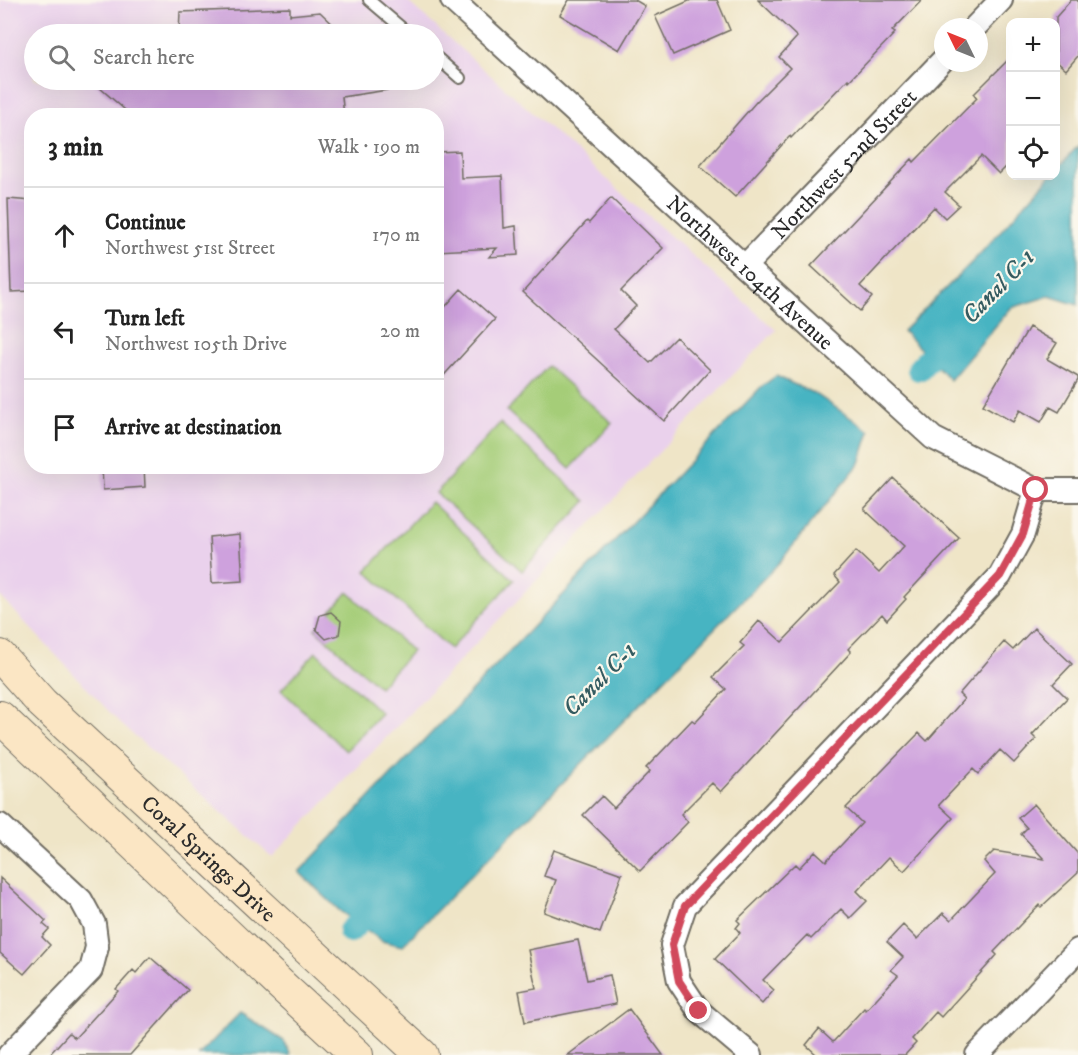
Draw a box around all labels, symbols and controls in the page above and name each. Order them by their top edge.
north arrow [934,18,988,72]
map controls [1006,18,1060,180]
button: + [1006,18,1060,72]
search box [24,24,444,90]
icon: search [45,41,78,74]
text: Search here [93,44,195,71]
button: − [1006,72,1060,126]
street label: Northwest 52nd Street [766,84,923,245]
button: locate [1006,126,1060,180]
text: 3 min [48,131,103,164]
text: Walk · 190 m [318,135,420,160]
street label: Northwest 104th Avenue [661,190,839,356]
text: Continue [105,209,186,236]
icon: ahead [48,219,81,252]
text: 170 m [372,223,420,248]
text: Northwest 51st Street [105,236,275,261]
water label: Canal C-1 [956,243,1042,330]
text: Turn left [105,305,185,332]
icon: left [48,315,81,348]
text: 20 m [380,319,420,344]
text: Northwest 105th Drive [105,332,287,357]
icon: arrive [48,411,81,444]
text: Arrive at destination [105,414,282,441]
route start [1022,476,1048,502]
water label: Canal C-1 [556,636,643,723]
street label: Coral Springs Drive [135,790,281,928]
route end [685,997,711,1023]

